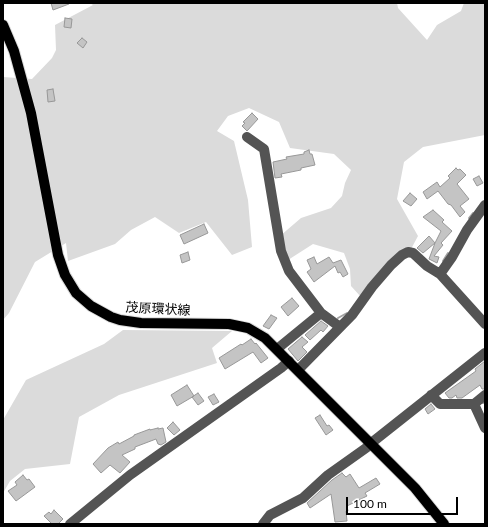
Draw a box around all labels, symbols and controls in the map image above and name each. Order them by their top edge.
street label: 茂原環状線 [125,300,191,318]
scale bar [348,489,460,515]
text: 100 m [353,496,387,511]

